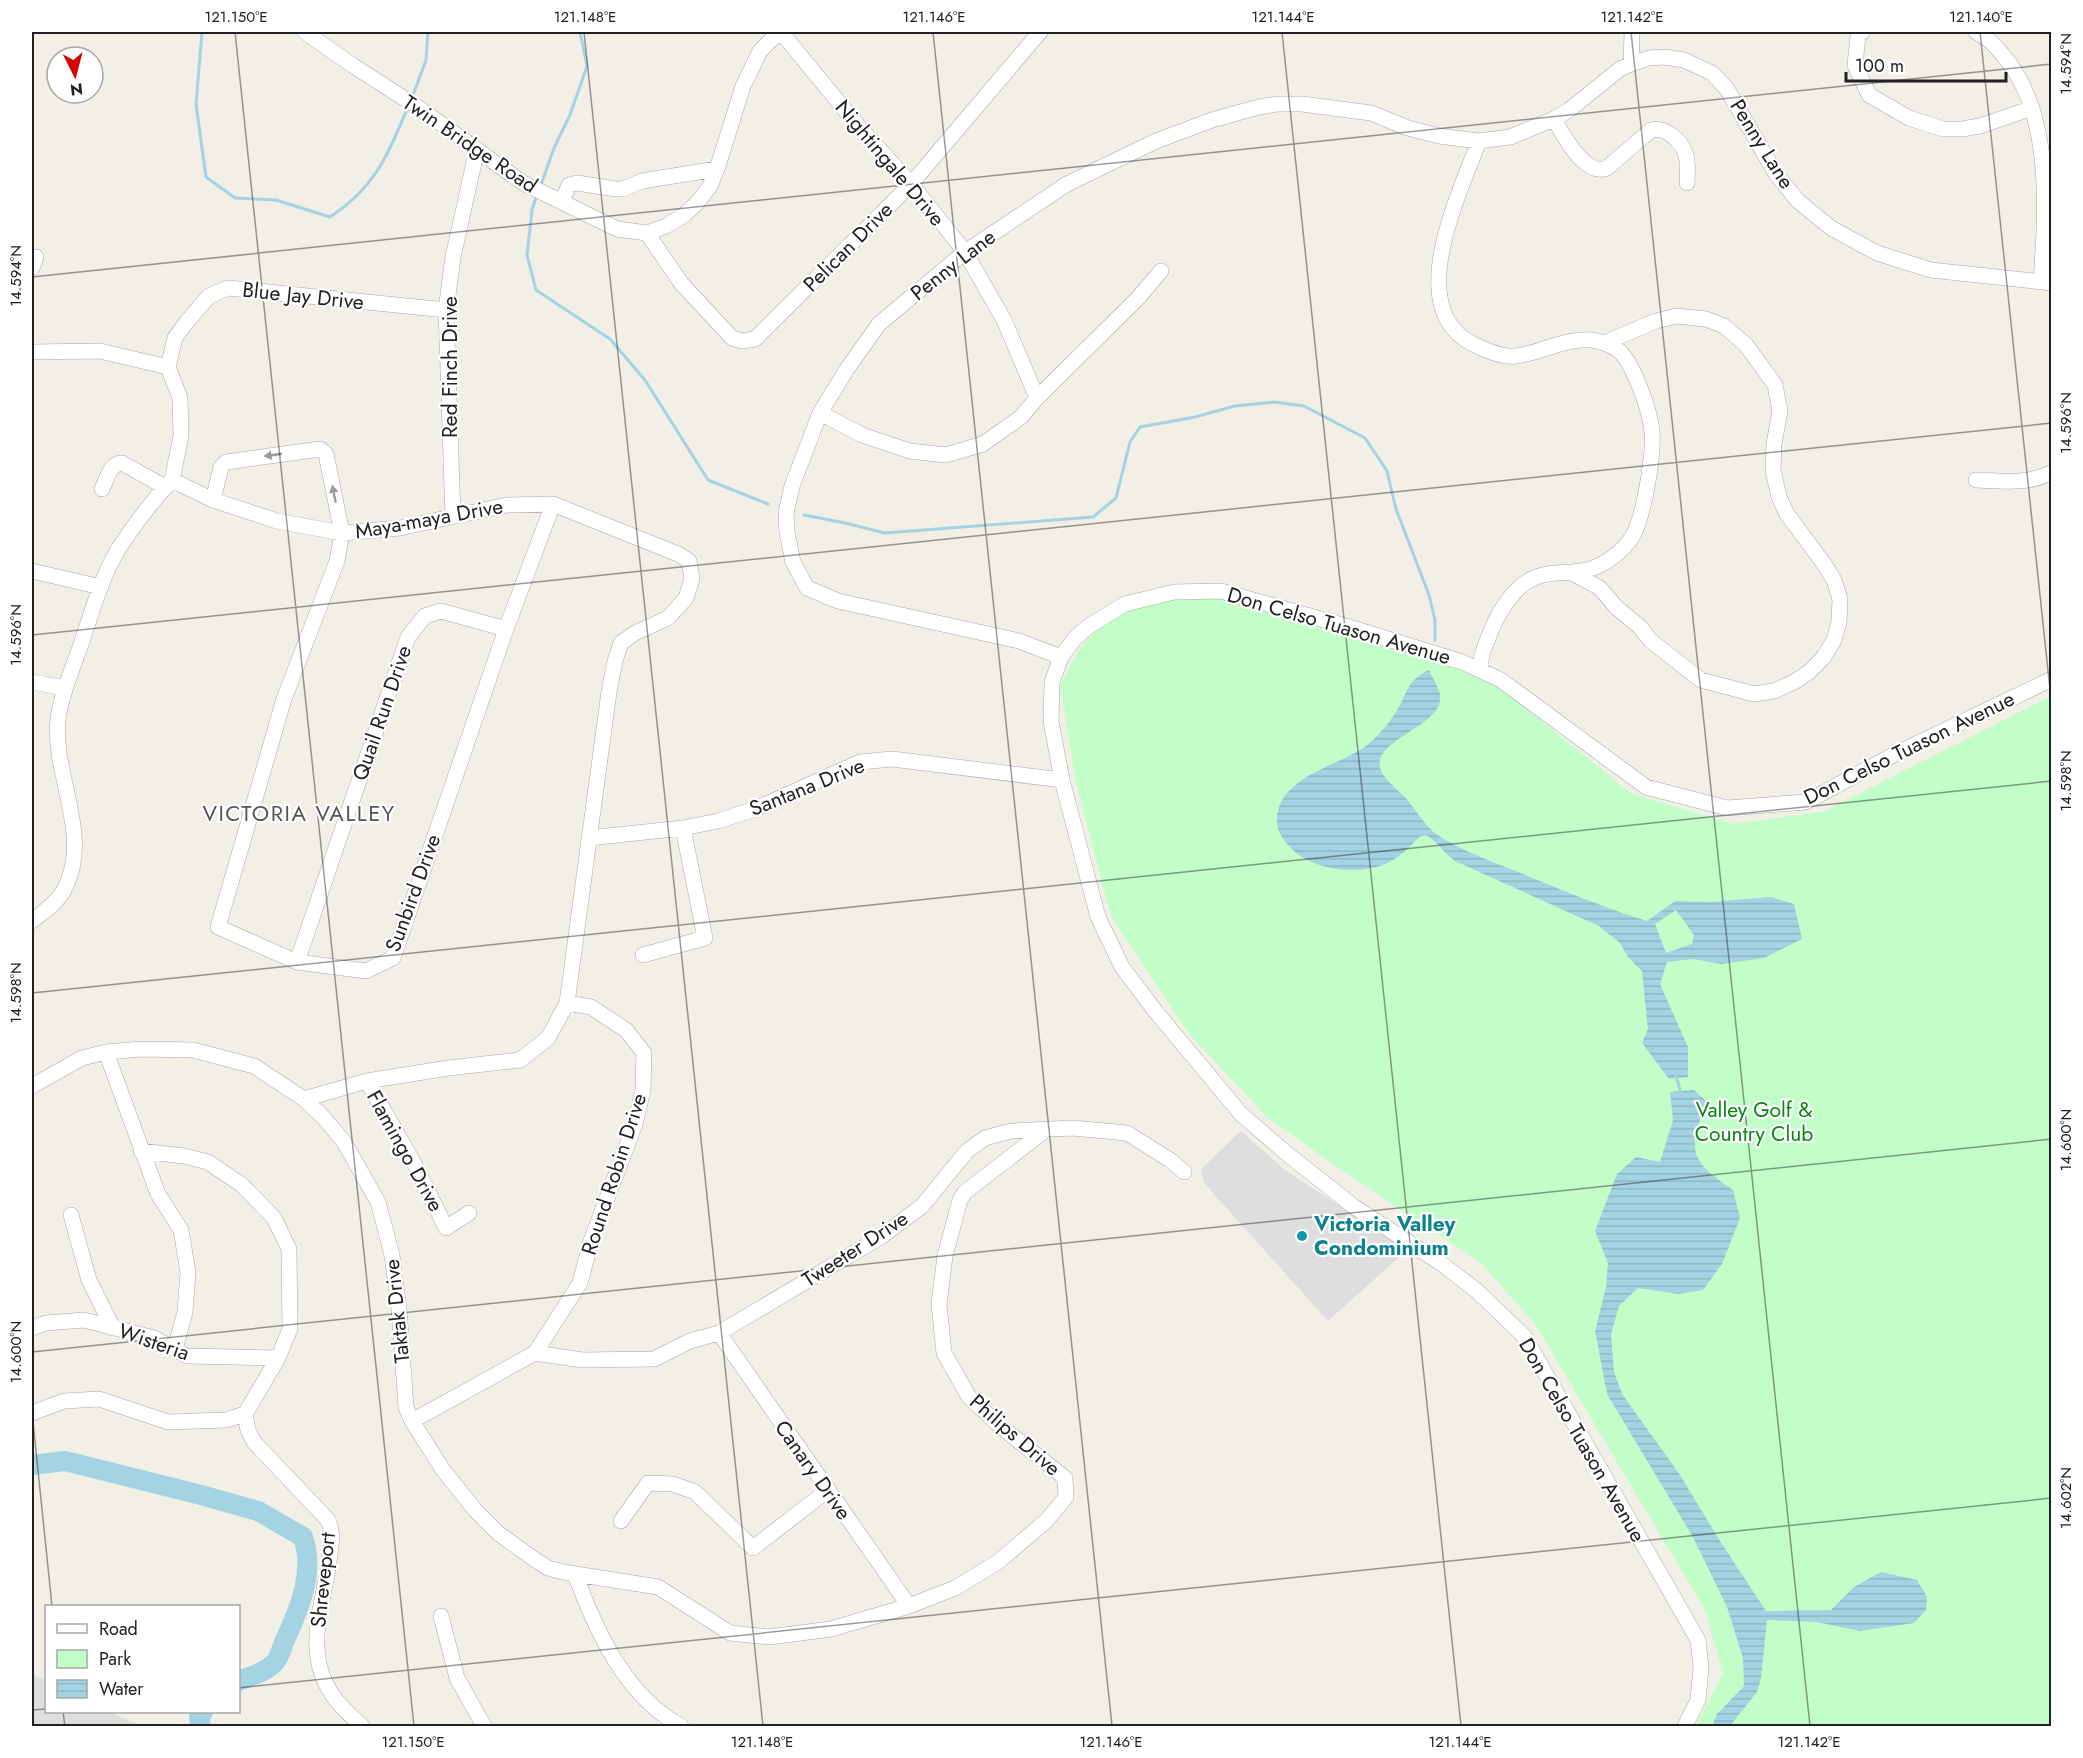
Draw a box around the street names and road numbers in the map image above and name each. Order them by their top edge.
street label: Twin Bridge Road [397,88,543,200]
street label: Nightingale Drive [828,93,952,233]
street label: Penny Lane [1723,93,1801,195]
street label: Pelican Drive [796,195,900,299]
street label: Penny Lane [904,222,1002,308]
street label: Blue Jay Drive [241,275,365,317]
street label: Red Finch Drive [435,296,465,438]
street label: Maya-maya Drive [353,491,505,547]
street label: Don Celso Tuason Avenue [1224,580,1454,672]
street label: Quail Run Drive [345,641,419,785]
street label: Don Celso Tuason Avenue [1799,684,2020,812]
street label: Santana Drive [745,750,869,824]
street label: Sunbird Drive [378,830,448,956]
street label: Flamingo Drive [359,1085,451,1217]
street label: Round Robin Drive [574,1089,654,1259]
street label: Tweeter Drive [796,1203,914,1294]
street label: Taktak Drive [377,1257,417,1364]
street label: Wisteria [114,1316,194,1368]
street label: Don Celso Tuason Avenue [1511,1332,1653,1548]
street label: Philips Drive [963,1387,1067,1483]
street label: Canary Drive [768,1414,859,1526]
street label: Shreveport [303,1531,343,1629]

